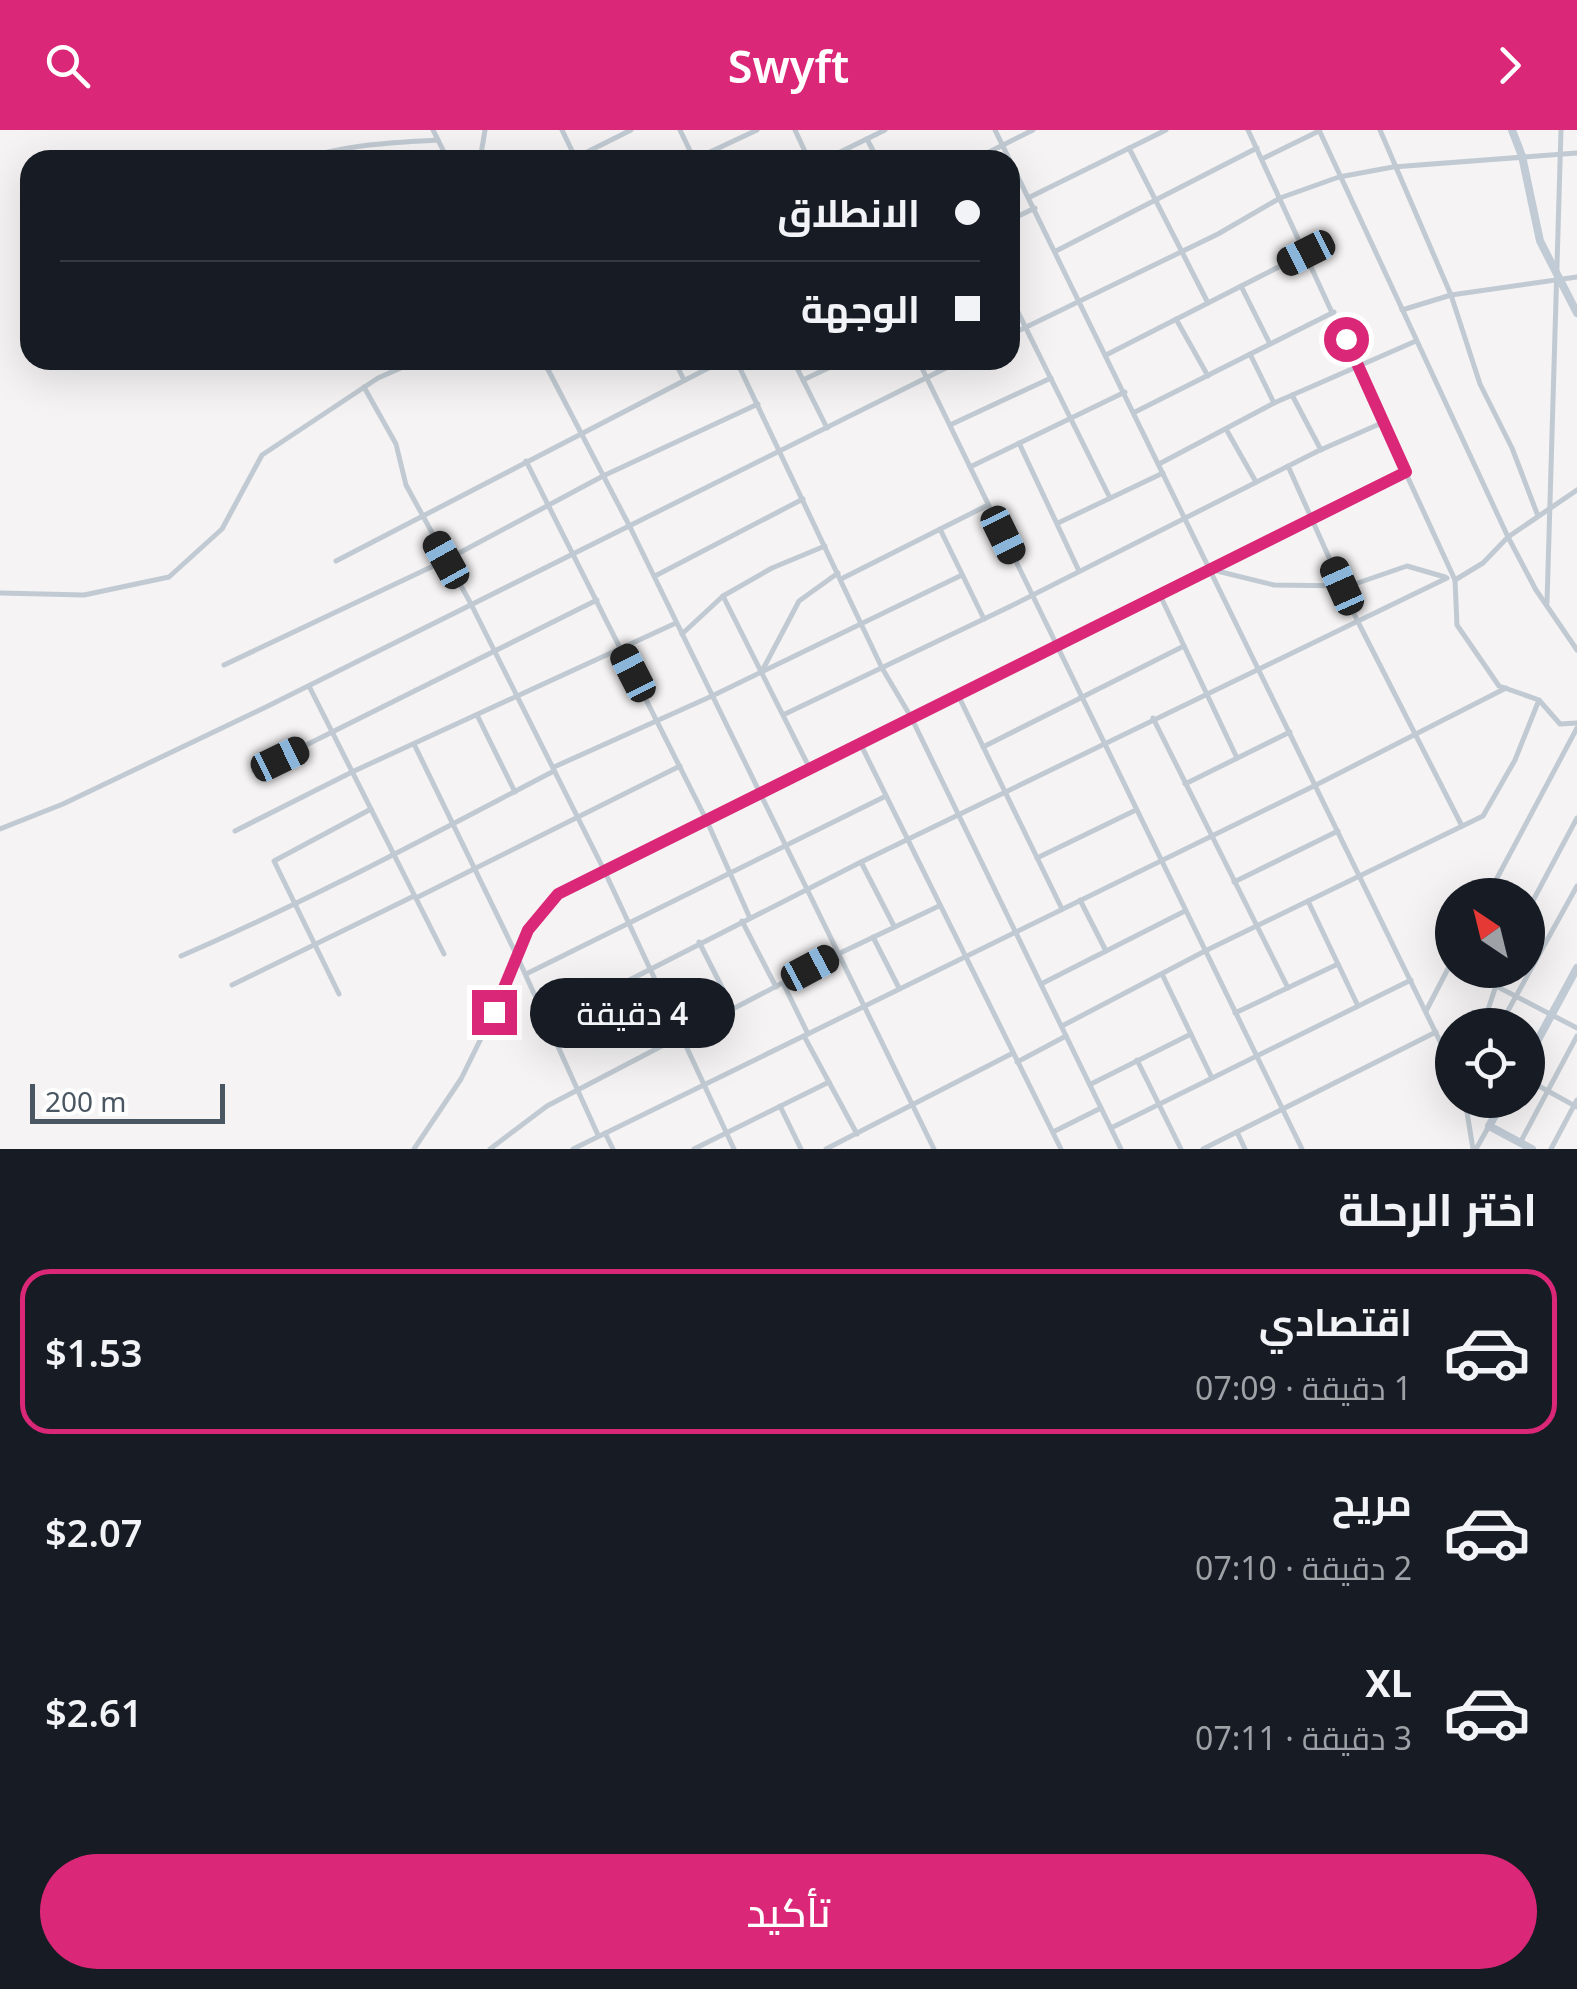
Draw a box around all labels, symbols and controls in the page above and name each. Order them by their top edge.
text: Swyft [728,35,849,96]
icon: search [40,38,95,93]
icon: forward [1482,38,1537,93]
text: الانطلاق [777,186,920,238]
car [1272,226,1340,280]
text: الوجهة [801,282,920,334]
route start [1324,317,1369,362]
car [976,501,1030,569]
car [418,526,474,594]
car [1316,552,1368,620]
car [606,639,660,707]
car [246,732,314,786]
north arrow [1435,878,1545,988]
map controls [1435,878,1545,1118]
car [776,941,844,995]
callout: 4 دقيقة [529,977,734,1047]
route end [472,990,517,1035]
text: 4 دقيقة [577,991,688,1034]
button: locate [1435,1008,1545,1118]
scale bar [30,1079,225,1124]
text: 200 m [45,1082,127,1120]
text: اختر الرحلة [1338,1178,1537,1239]
text: اقتصادي [1259,1295,1412,1347]
icon: car [1442,1307,1532,1397]
text: $1.53 [45,1326,142,1378]
text: 1 دقيقة · 07:09 [1195,1366,1412,1409]
text: مريح [1332,1475,1412,1527]
icon: car [1442,1487,1532,1577]
text: $2.07 [45,1506,142,1558]
text: 2 دقيقة · 07:10 [1195,1546,1412,1589]
text: XL [1365,1656,1412,1708]
icon: car [1442,1667,1532,1757]
text: $2.61 [45,1686,142,1738]
text: 3 دقيقة · 07:11 [1195,1716,1412,1759]
button: تأكيد [40,1854,1537,1969]

